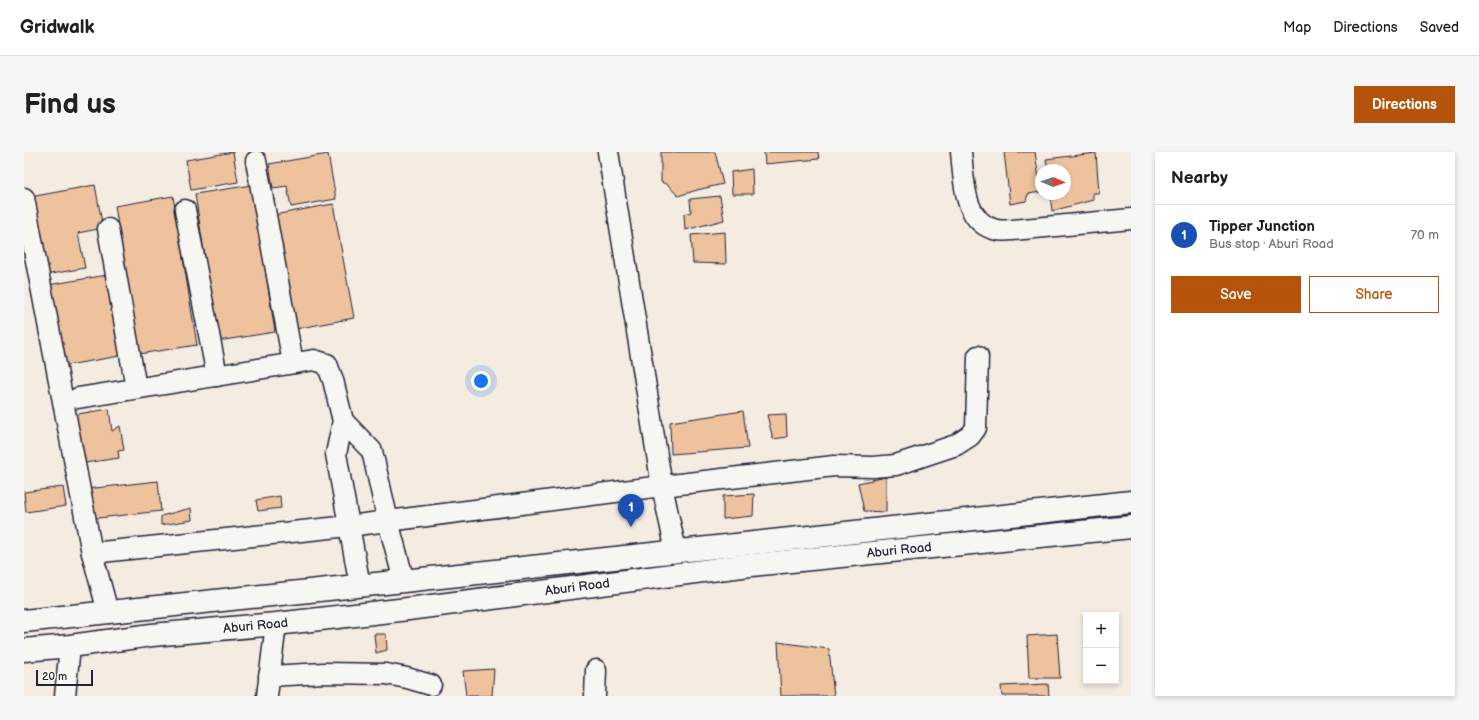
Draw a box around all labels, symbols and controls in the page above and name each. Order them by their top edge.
text: Gridwalk [20,16,95,39]
text: Map [1283,19,1311,36]
text: Directions [1333,19,1398,36]
text: Saved [1420,19,1459,36]
button: Directions [1354,86,1455,123]
text: Find us [24,88,116,121]
north arrow [1035,164,1071,200]
text: Nearby [1171,168,1228,188]
text: Tipper Junction [1209,217,1315,236]
text: 1 [1181,227,1187,243]
text: 70 m [1411,227,1439,243]
text: Bus stop · Aburi Road [1209,236,1334,252]
button: Save [1171,276,1301,313]
button: Share [1309,276,1439,313]
your location [471,371,491,391]
pin: 1 [618,494,644,527]
street label: Aburi Road [866,539,932,561]
street label: Aburi Road [544,575,611,599]
map controls [1083,612,1119,684]
button: + [1083,612,1119,648]
street label: Aburi Road [223,615,289,637]
button: − [1083,648,1119,684]
scale bar [36,668,93,687]
text: 20 m [42,670,67,683]

